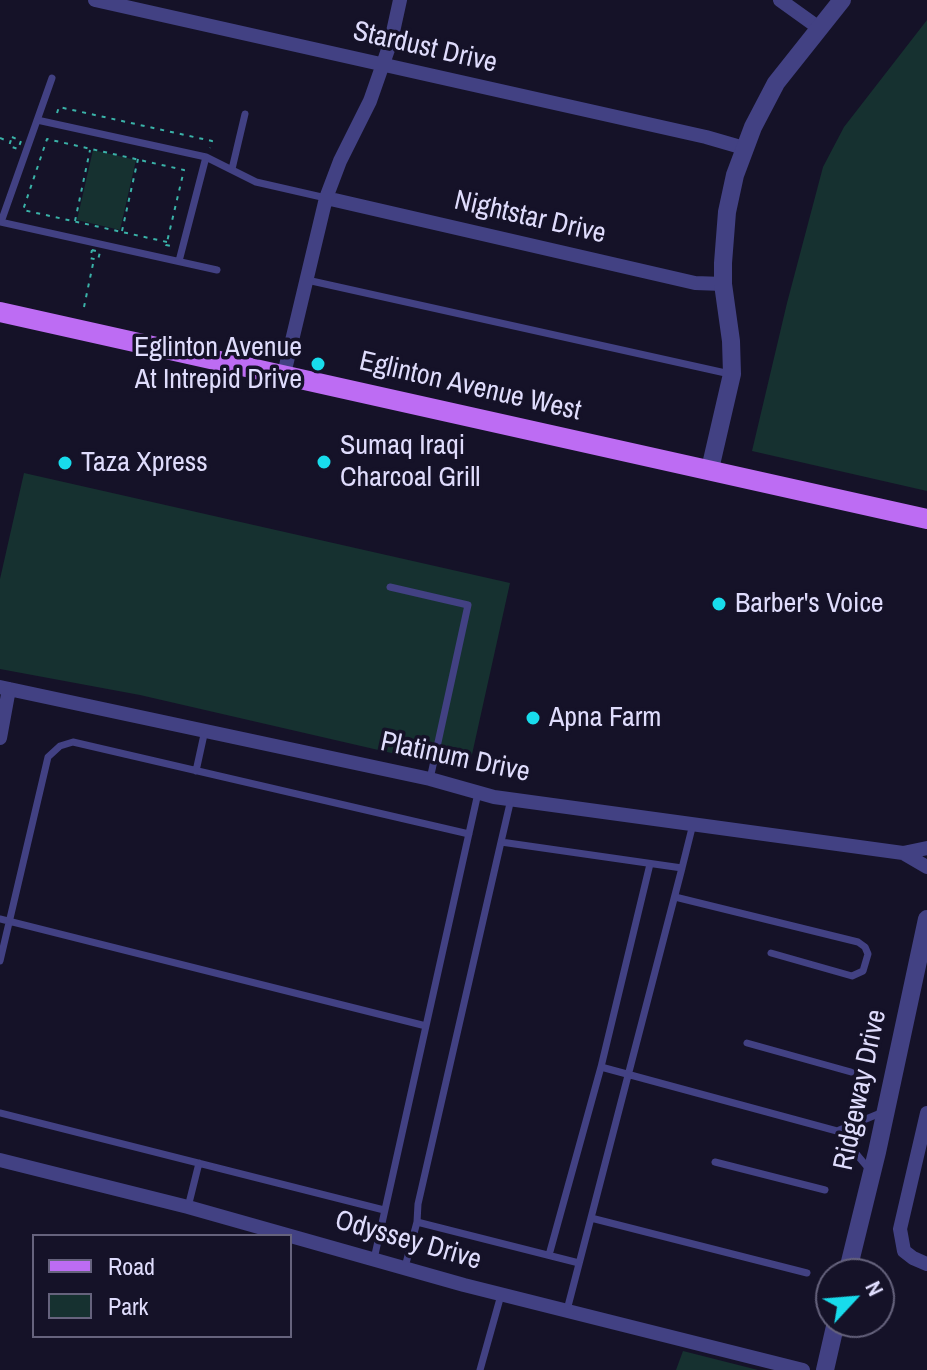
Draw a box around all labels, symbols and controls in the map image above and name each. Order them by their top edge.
street label: Stardust Drive [350,15,500,81]
street label: Nightstar Drive [451,184,609,252]
place label: Eglinton Avenue At Intrepid Drive [134,331,302,397]
street label: Eglinton Avenue West [356,345,584,429]
marker: Eglinton Avenue At Intrepid Drive [309,355,327,373]
place label: Sumaq Iraqi Charcoal Grill [340,429,480,495]
place label: Taza Xpress [81,446,208,480]
marker: Sumaq Iraqi Charcoal Grill [315,453,333,471]
marker: Taza Xpress [56,454,74,472]
place label: Barber's Voice [735,587,884,621]
marker: Barber's Voice [710,595,728,613]
place label: Apna Farm [549,701,661,735]
marker: Apna Farm [524,709,542,727]
street label: Platinum Drive [377,726,533,790]
street label: Ridgeway Drive [828,1007,894,1173]
street label: Odyssey Drive [331,1204,485,1278]
legend [32,1234,292,1338]
text: Road [108,1250,155,1282]
north arrow [815,1258,895,1338]
text: N [858,1276,891,1301]
text: Park [108,1290,148,1322]

